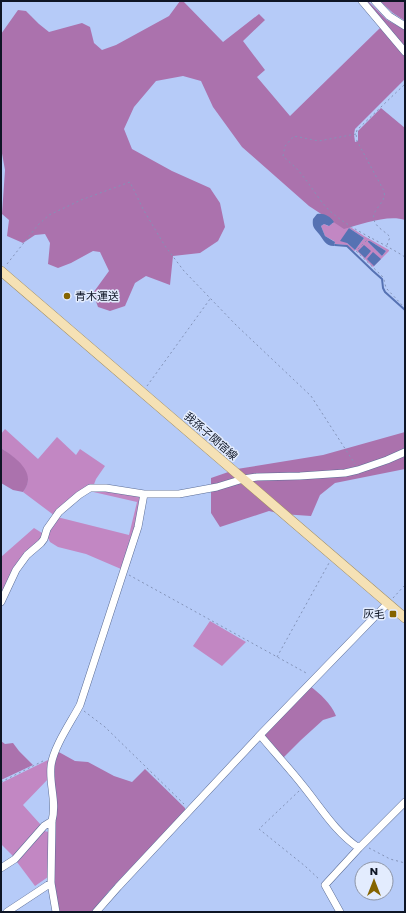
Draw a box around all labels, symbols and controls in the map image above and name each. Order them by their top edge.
place label: 青木運送 [75,288,119,304]
marker: 青木運送 [62,291,72,301]
street label: 我孫子関宿線 [181,408,241,464]
place label: 灰毛 [363,606,385,622]
marker: 灰毛 [388,609,398,619]
north arrow [354,861,394,901]
text: N [370,863,378,879]

